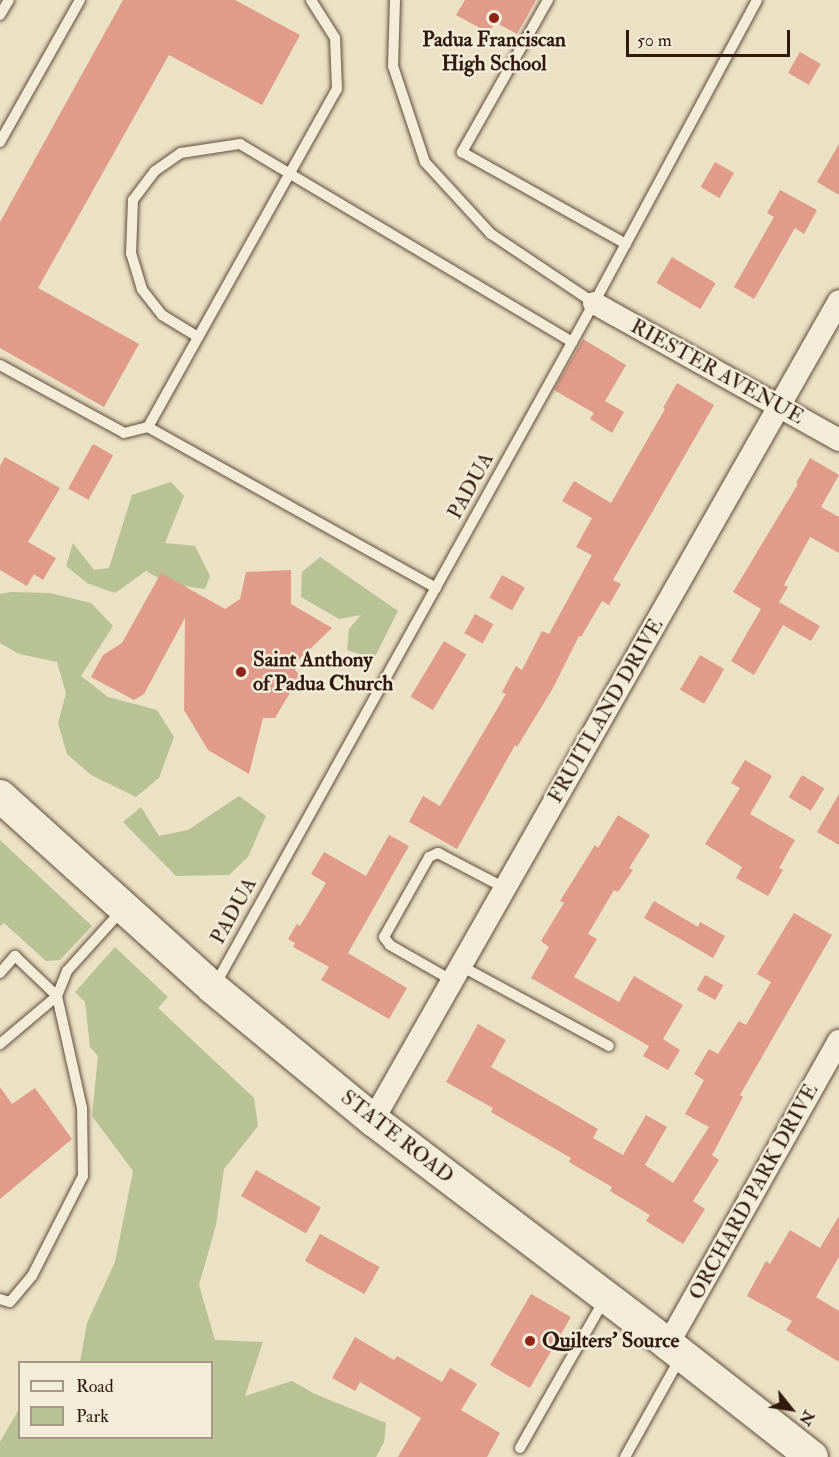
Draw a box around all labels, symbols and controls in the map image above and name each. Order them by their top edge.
marker: Padua Franciscan High School [487,11,501,25]
scale bar [629,18,792,56]
place label: Padua Franciscan High School [422,27,566,77]
text: 50 m [637,29,672,52]
street label: RIESTER AVENUE [626,314,808,430]
street label: PADUA [442,448,500,524]
street label: FRUITLAND DRIVE [543,614,669,808]
place label: Saint Anthony of Padua Church [253,647,393,697]
marker: Saint Anthony of Padua Church [234,665,248,679]
street label: PADUA [205,873,263,949]
street label: ORCHARD PARK DRIVE [684,1079,824,1305]
street label: STATE ROAD [336,1085,458,1189]
place label: Quilters' Source [542,1328,679,1354]
marker: Quilters' Source [523,1334,537,1348]
legend [18,1361,213,1439]
text: Road [76,1375,114,1398]
north arrow [761,1379,821,1439]
text: Park [76,1405,109,1428]
text: N [794,1407,819,1429]

